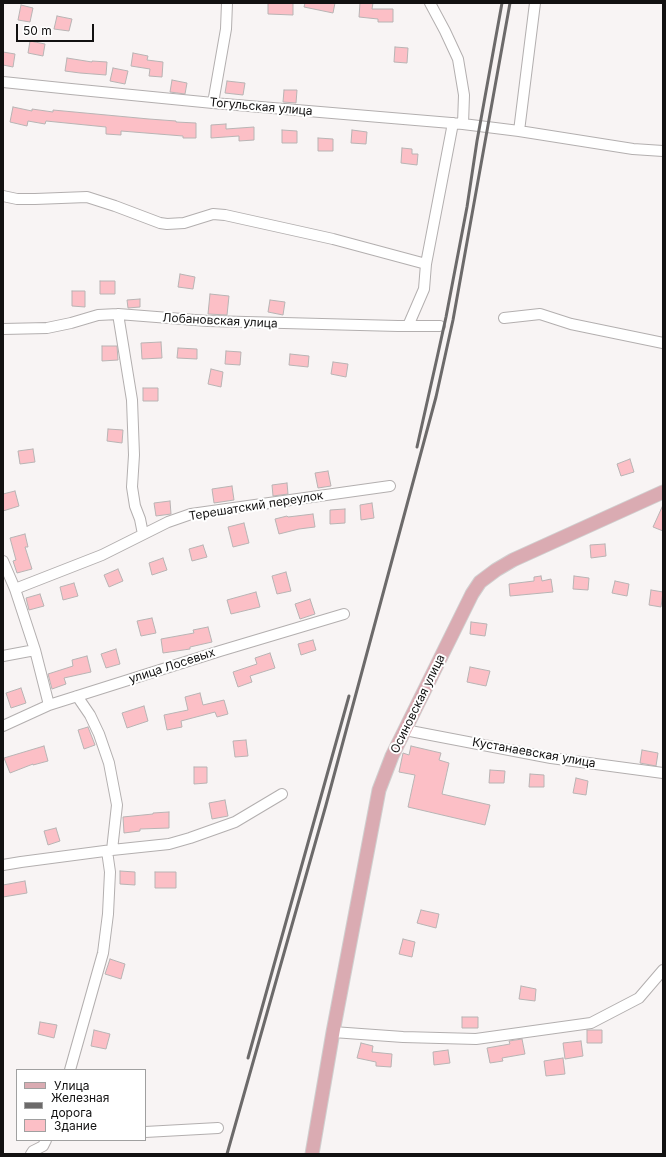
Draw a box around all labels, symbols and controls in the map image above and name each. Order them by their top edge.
scale bar [18,16,96,42]
text: 50 m [23,23,52,38]
street label: Тогульская улица [209,95,313,119]
street label: Лобановская улица [162,311,278,331]
street label: Терешатский переулок [188,488,324,524]
street label: улица Лосевых [127,645,217,687]
street label: Осиновская улица [388,652,448,756]
street label: Кустанаевская улица [471,735,597,771]
legend [16,1069,146,1141]
text: Улица [54,1078,89,1093]
text: Железная дорога [51,1090,109,1120]
text: Здание [54,1118,97,1133]

